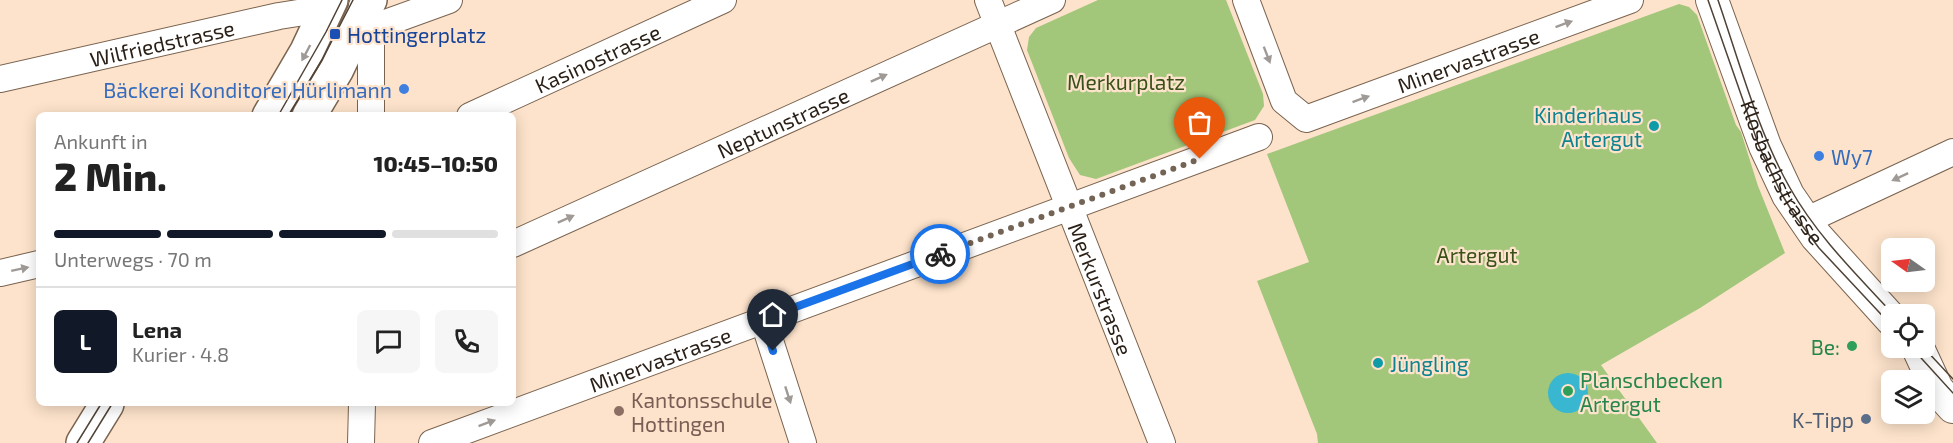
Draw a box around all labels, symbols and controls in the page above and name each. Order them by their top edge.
street label: Wilfriedstrasse [87,14,237,71]
street label: Kasinostrasse [531,18,664,97]
one-way arrow [1555,19,1573,29]
place label: Hottingerplatz [347,22,486,47]
street label: Minervastrasse [1394,22,1542,97]
marker: Hottingerplatz [328,27,342,41]
one-way arrow [301,44,311,61]
one-way arrow [1263,46,1272,64]
park label: Merkurplatz [1067,69,1185,94]
one-way arrow [871,73,888,82]
place label: Bäckerei Konditorei Hürlimann [103,77,392,102]
street label: Neptunstrasse [713,81,852,163]
marker: Bäckerei Konditorei Hürlimann [397,82,411,96]
one-way arrow [1352,94,1370,103]
street label: Klosbachstrasse [1737,96,1829,249]
pin [1174,97,1225,159]
place label: Kinderhaus Artergut [1534,102,1642,151]
icon: bag [1183,106,1216,139]
marker: Kinderhaus Artergut [1647,119,1661,133]
text: Ankunft in [54,129,148,153]
place label: Wy7 [1831,144,1873,169]
marker: Wy7 [1812,149,1826,163]
text: 10:45–10:50 [374,150,498,176]
text: 2 Min. [54,152,167,199]
one-way arrow [1891,172,1908,181]
one-way arrow [558,215,575,224]
street label: Merkurstrasse [1064,219,1139,358]
courier [910,224,970,284]
icon: bike [924,238,957,271]
north arrow [1881,238,1935,292]
map controls [1881,238,1935,424]
park label: Artergut [1437,242,1517,267]
text: Unterwegs · 70 m [54,247,212,271]
one-way arrow [10,263,29,273]
pin [747,289,798,351]
icon: home [756,298,789,331]
button: locate [1881,304,1935,358]
button: chat [357,310,420,373]
button: phone [435,310,498,373]
text: Lena [132,316,182,342]
street label: Minervastrasse [586,321,734,396]
text: L [80,328,91,354]
place label: Be: [1811,334,1840,359]
marker: Be: [1845,339,1859,353]
text: Kurier · 4.8 [132,342,229,366]
place label: Jüngling [1390,351,1469,376]
marker: Jüngling [1371,356,1385,370]
place label: Planschbecken Artergut [1580,367,1723,416]
button: layers [1881,370,1935,424]
marker: Planschbecken Artergut [1561,384,1575,398]
one-way arrow [783,386,793,404]
place label: Kantonsschule Hottingen [631,387,773,436]
marker: Kantonsschule Hottingen [612,404,626,418]
place label: K-Tipp [1792,407,1854,432]
marker: K-Tipp [1859,412,1873,426]
one-way arrow [478,417,496,427]

